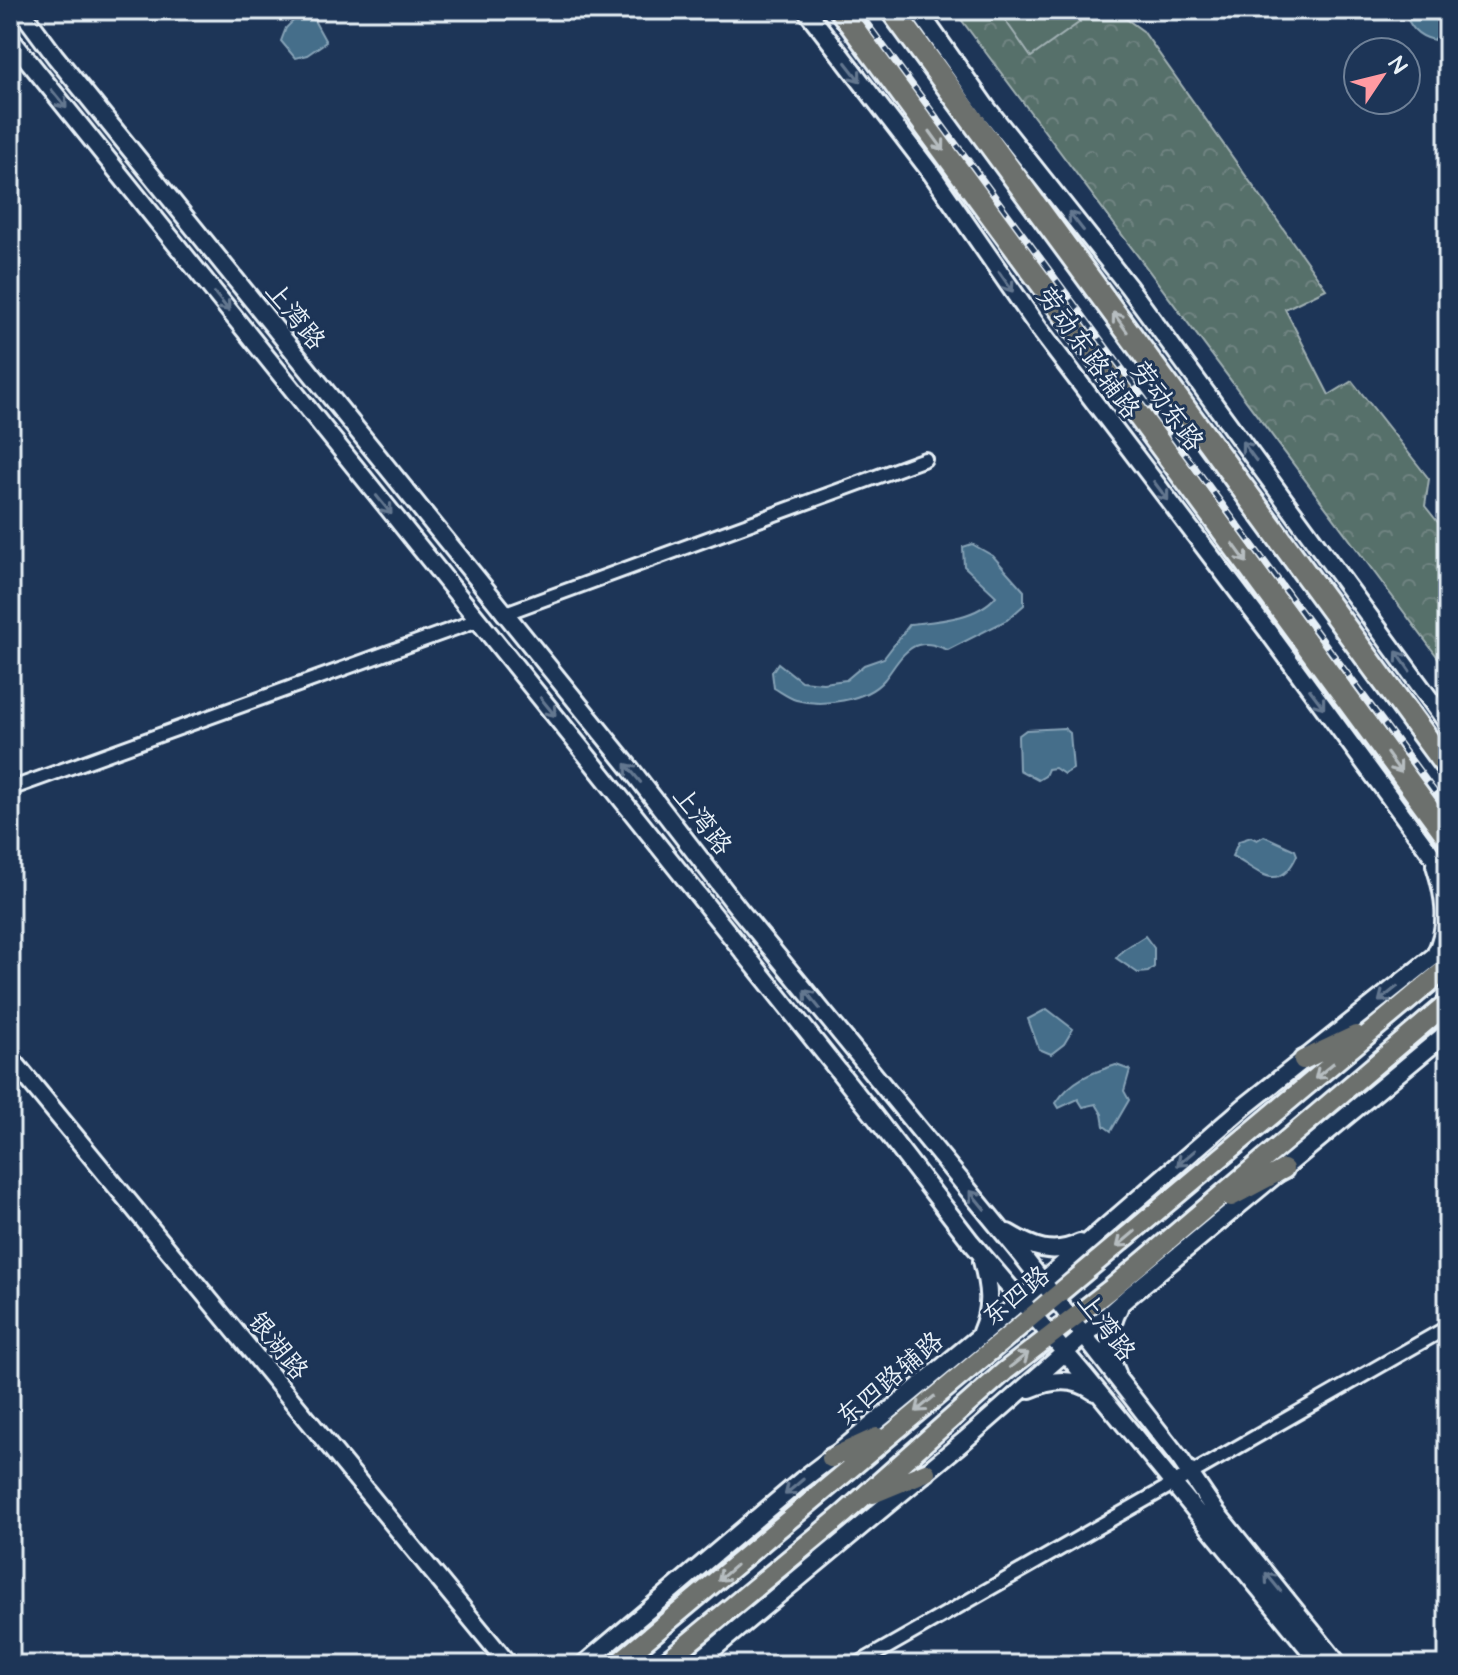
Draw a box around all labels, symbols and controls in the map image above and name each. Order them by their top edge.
north arrow [1342,36,1422,116]
text: N [1381,51,1414,80]
one-way arrow [844,61,861,82]
one-way arrow [50,88,67,109]
one-way arrow [929,129,945,151]
one-way arrow [1068,211,1085,232]
one-way arrow [998,270,1014,293]
street label: 上湾路 [256,274,334,358]
street label: 劳动东路辅路 [1028,279,1148,427]
one-way arrow [213,291,231,312]
one-way arrow [1112,311,1129,333]
street label: 劳动东路 [1122,353,1212,459]
one-way arrow [1241,441,1258,462]
one-way arrow [1152,480,1169,501]
one-way arrow [376,494,393,515]
one-way arrow [1232,542,1249,563]
one-way arrow [1395,650,1411,672]
one-way arrow [1309,687,1326,709]
one-way arrow [539,696,557,717]
one-way arrow [1386,751,1402,773]
one-way arrow [624,763,642,784]
street label: 上湾路 [664,779,740,863]
one-way arrow [1378,985,1399,1003]
one-way arrow [803,989,821,1010]
one-way arrow [1314,1062,1334,1080]
one-way arrow [1176,1149,1197,1167]
one-way arrow [968,1190,986,1211]
one-way arrow [1116,1230,1136,1248]
street label: 东四路 [974,1257,1058,1335]
street label: 上湾路 [1068,1285,1144,1369]
street label: 银湖路 [239,1304,317,1388]
street label: 东四路辅路 [829,1323,951,1435]
one-way arrow [1008,1351,1029,1369]
one-way arrow [915,1395,935,1413]
one-way arrow [784,1478,804,1496]
one-way arrow [717,1564,737,1582]
one-way arrow [1264,1573,1282,1593]

